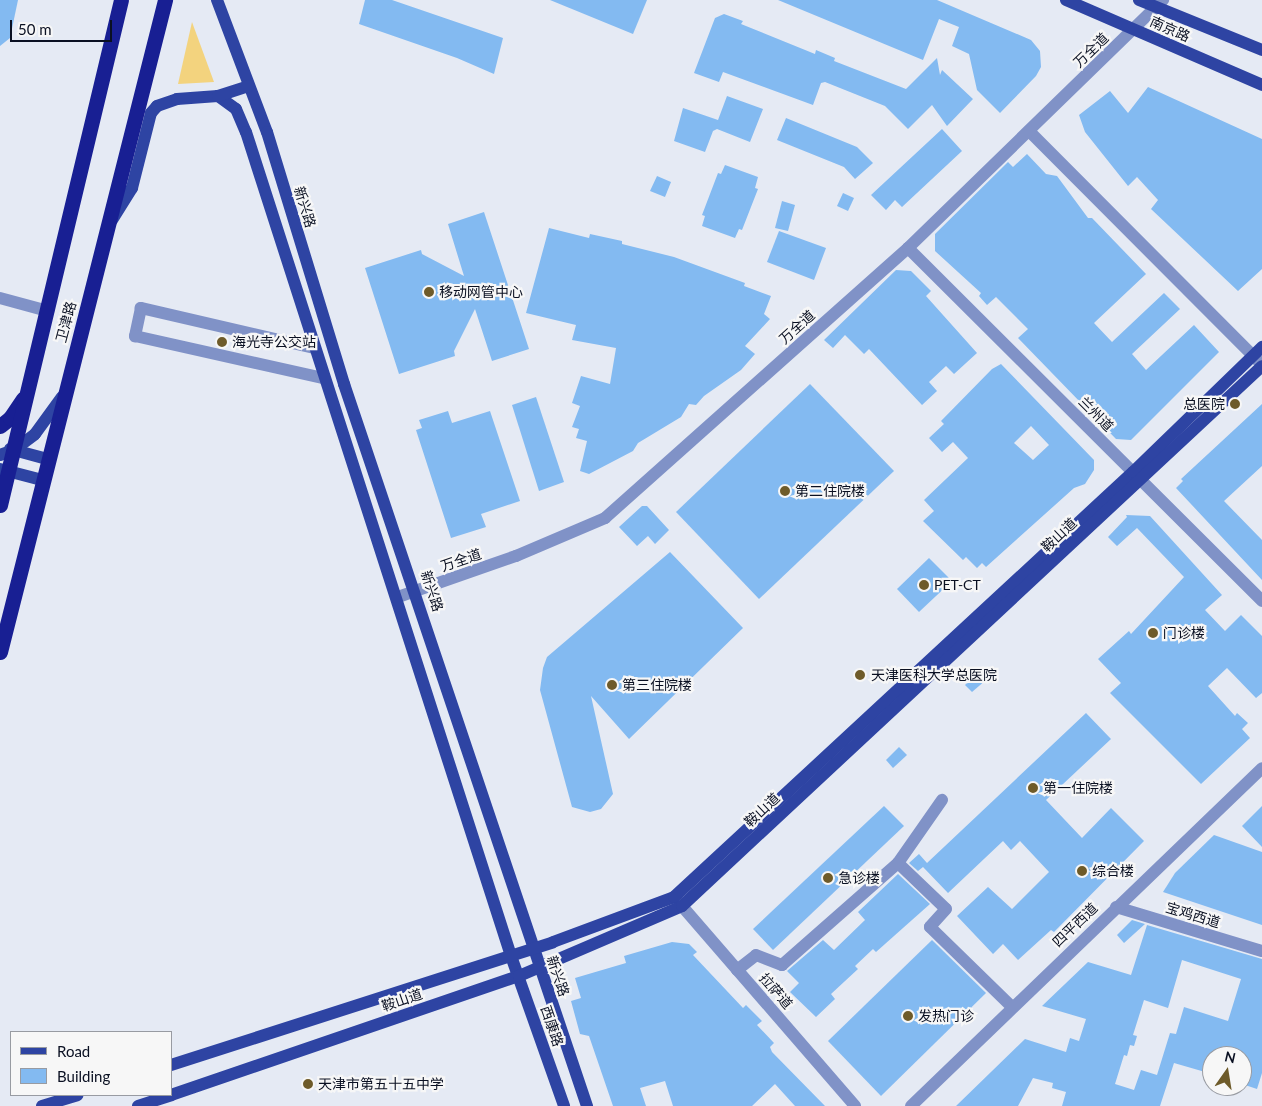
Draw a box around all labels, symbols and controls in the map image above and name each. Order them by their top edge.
scale bar [12,10,115,42]
street label: 南京路 [1147,13,1193,45]
text: 50 m [18,20,52,38]
street label: 万全道 [1070,29,1112,71]
street label: 新兴路 [291,184,319,230]
place label: 移动网管中心 [439,284,523,300]
marker: 移动网管中心 [423,286,435,298]
street label: 卫津路 [52,300,80,344]
street label: 万全道 [776,307,818,347]
place label: 海光寺公交站 [232,334,316,350]
marker: 海光寺公交站 [216,336,228,348]
street label: 兰州道 [1075,393,1117,435]
place label: 总医院 [1183,396,1225,412]
marker: 总医院 [1229,398,1241,410]
place label: 第二住院楼 [795,483,865,499]
marker: 第二住院楼 [779,485,791,497]
street label: 鞍山道 [1038,515,1080,555]
street label: 万全道 [438,545,484,575]
street label: 新兴路 [418,568,446,614]
place label: PET-CT [934,577,981,593]
marker: PET-CT [918,579,930,591]
place label: 门诊楼 [1163,625,1205,641]
marker: 门诊楼 [1147,627,1159,639]
place label: 天津医科大学总医院 [871,667,997,683]
marker: 天津医科大学总医院 [853,668,867,682]
place label: 第三住院楼 [622,677,692,693]
marker: 第三住院楼 [606,679,618,691]
place label: 第一住院楼 [1043,780,1113,796]
marker: 第一住院楼 [1027,782,1039,794]
street label: 鞍山道 [741,790,783,830]
place label: 综合楼 [1092,863,1134,879]
marker: 综合楼 [1076,865,1088,877]
place label: 急诊楼 [838,870,880,886]
marker: 急诊楼 [822,872,834,884]
street label: 宝鸡西道 [1164,899,1222,931]
street label: 四平西道 [1049,900,1101,950]
street label: 新兴路 [543,953,573,999]
street label: 拉萨道 [756,970,796,1012]
street label: 鞍山道 [379,985,425,1015]
street label: 西康路 [537,1003,567,1049]
place label: 发热门诊 [918,1008,974,1024]
marker: 发热门诊 [902,1010,914,1022]
legend [10,1031,172,1096]
text: Road [57,1042,90,1060]
north arrow [1202,1046,1252,1096]
text: N [1223,1047,1237,1066]
text: Building [57,1067,110,1085]
place label: 天津市第五十五中学 [318,1076,444,1092]
marker: 天津市第五十五中学 [302,1078,314,1090]

